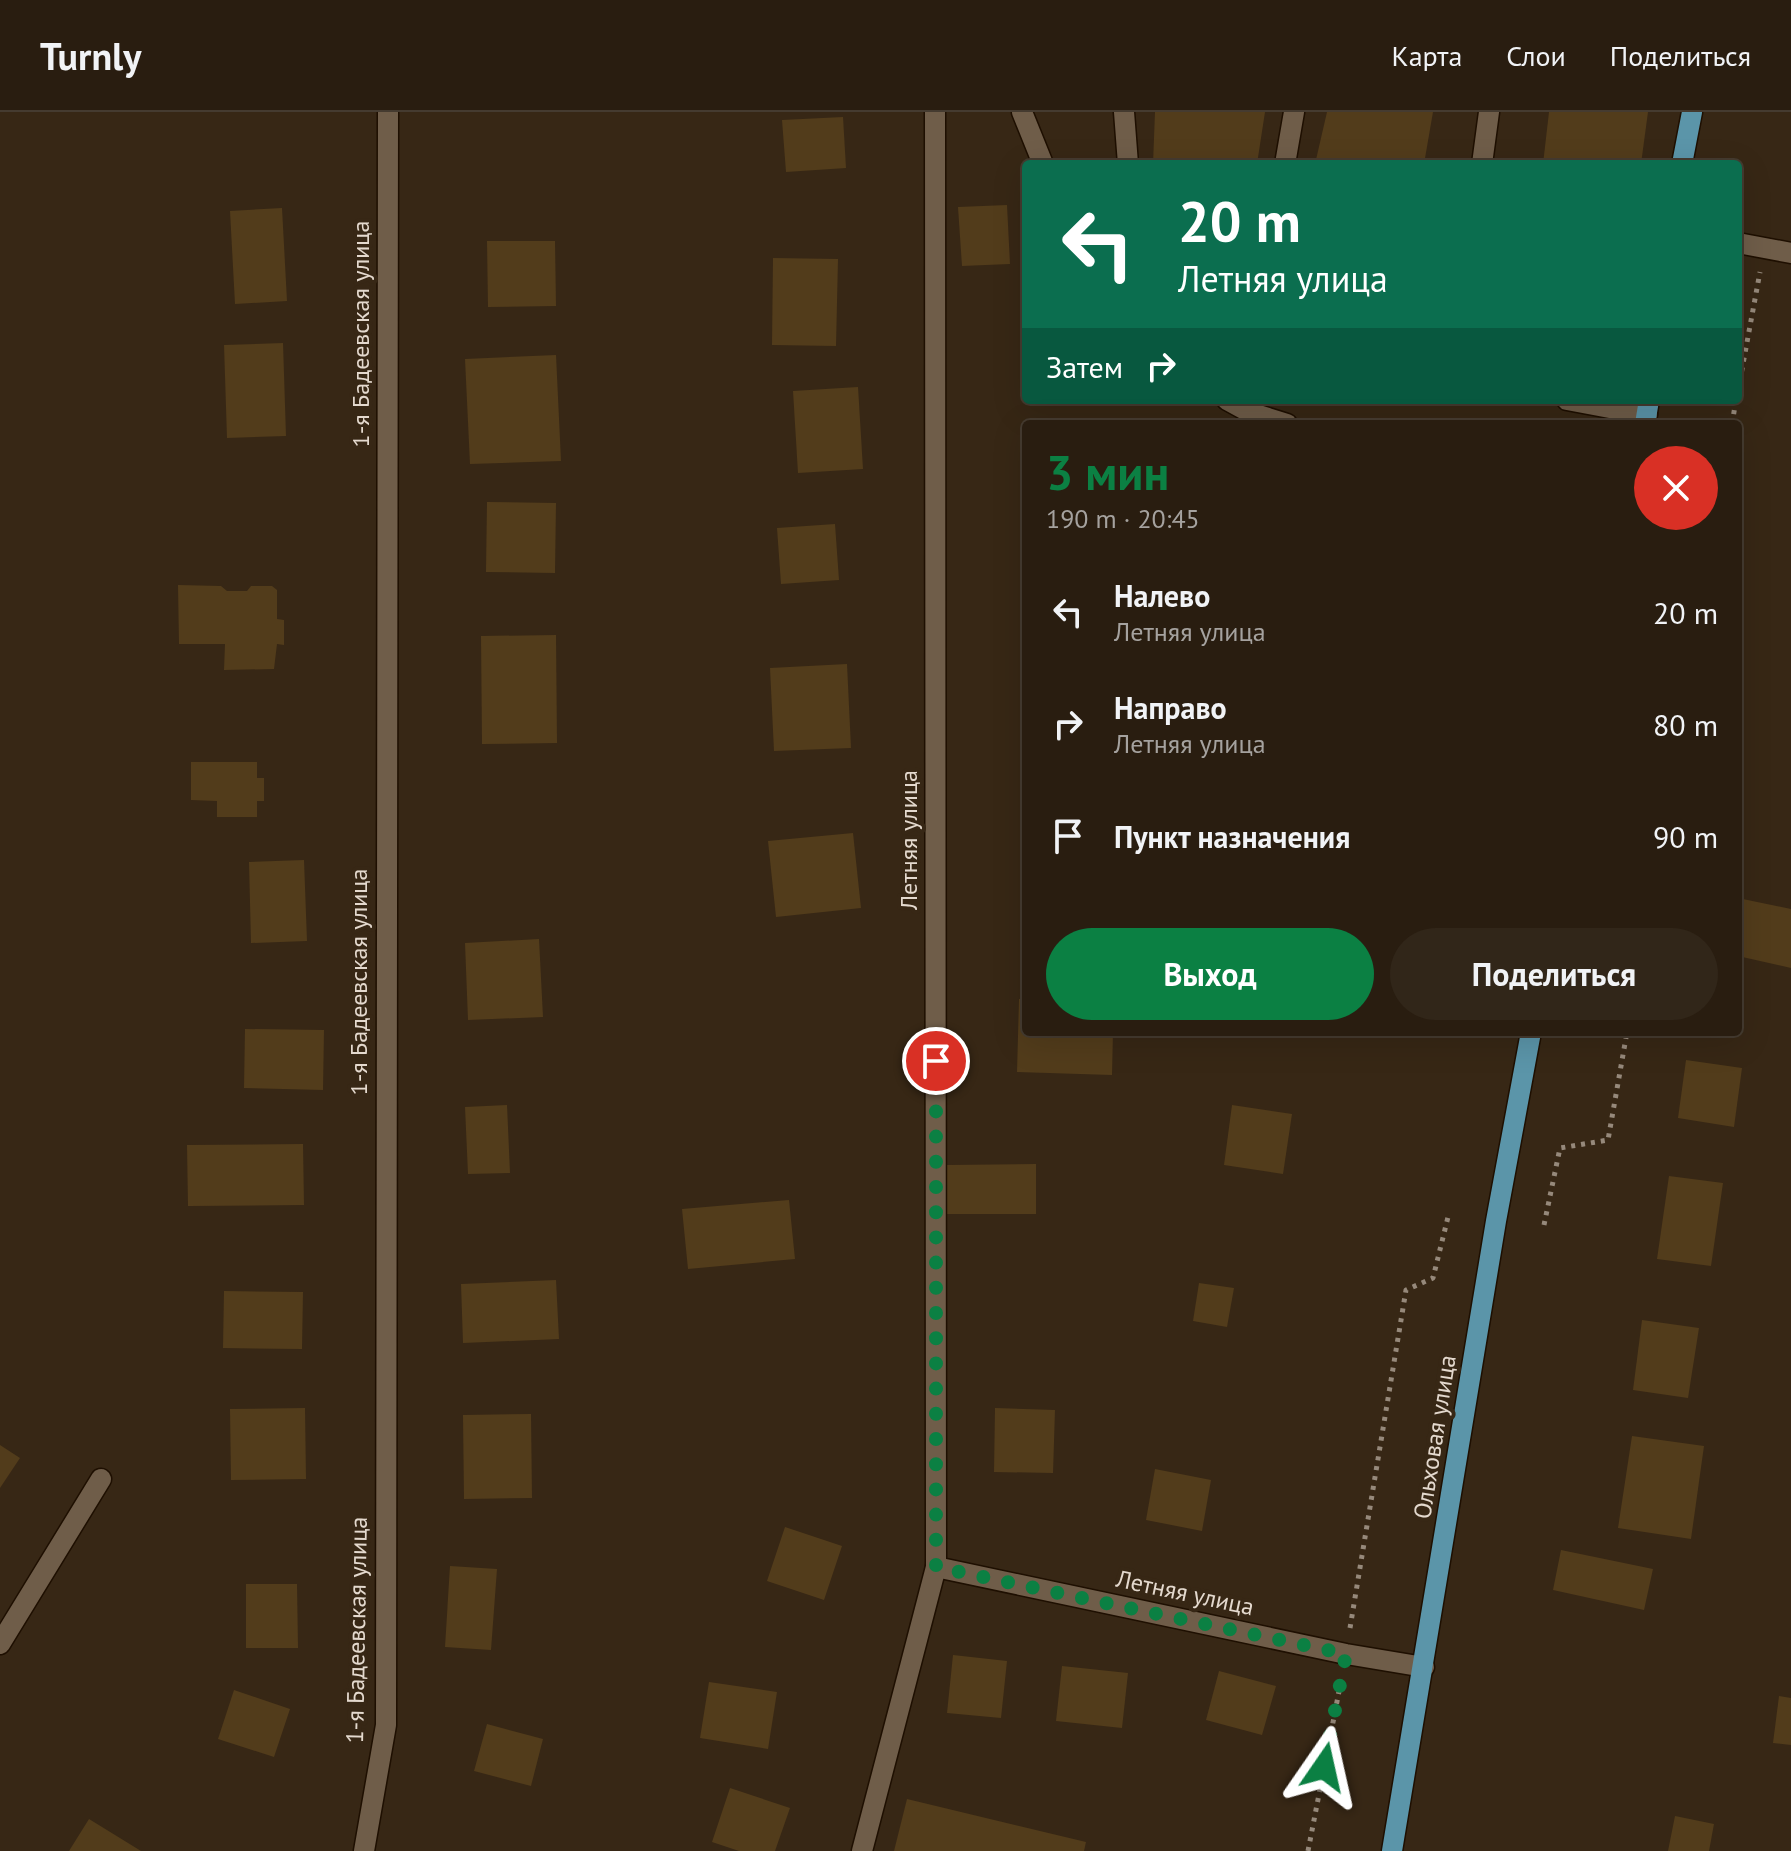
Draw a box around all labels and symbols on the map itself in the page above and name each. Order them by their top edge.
street label: 1-я Бадеевская улица [345,221,376,447]
street label: Летняя улица [893,770,924,911]
street label: 1-я Бадеевская улица [343,869,374,1095]
pin [902,1027,970,1095]
street label: Ольховая улица [1406,1353,1463,1521]
street label: 1-я Бадеевская улица [339,1516,374,1744]
street label: Летняя улица [1112,1563,1257,1622]
position arrow [1282,1725,1366,1809]

